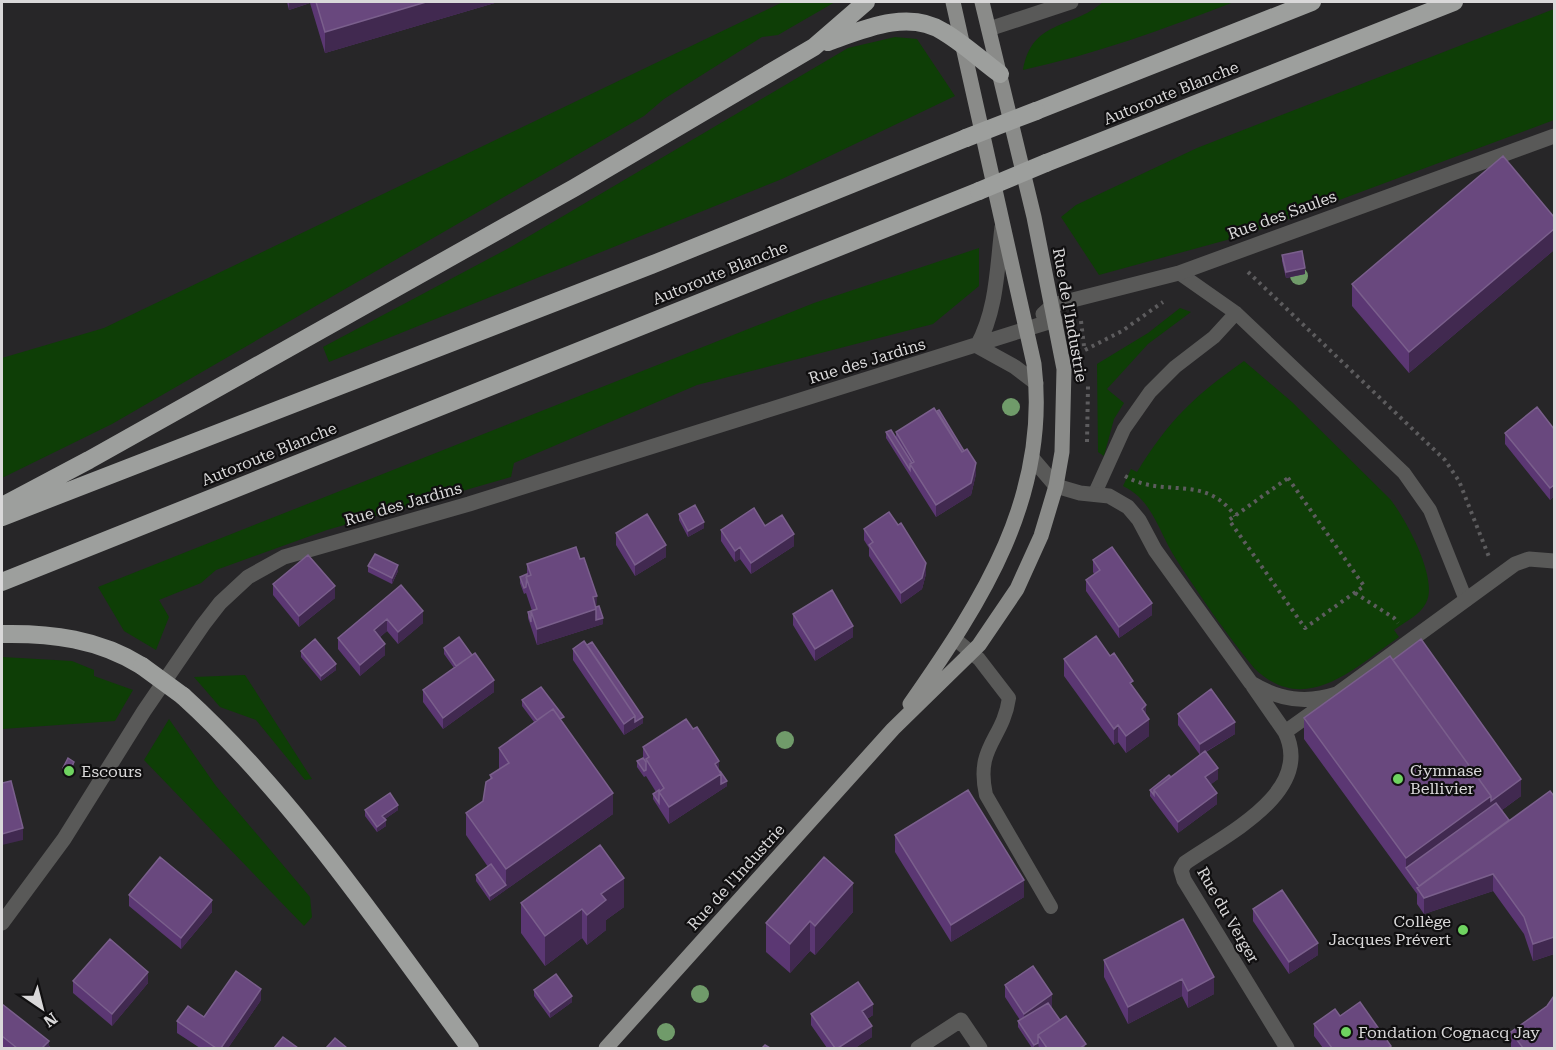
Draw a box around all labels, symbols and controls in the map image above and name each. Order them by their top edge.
street label: Autoroute Blanche [1101,57,1242,129]
street label: Rue des Saules [1225,186,1339,243]
street label: Autoroute Blanche [650,237,791,309]
street label: Rue de l'Industrie [1049,246,1091,384]
street label: Rue des Jardins [806,334,928,388]
street label: Autoroute Blanche [199,418,340,490]
street label: Rue des Jardins [342,478,464,530]
place label: Gymnase Bellivier [1410,761,1482,798]
place label: Escours [81,762,142,781]
marker: Escours [62,764,76,778]
marker: Gymnase Bellivier [1391,772,1405,786]
street label: Rue de l'Industrie [683,820,789,934]
street label: Rue du Verger [1193,864,1263,967]
place label: Collège Jacques Prévert [1328,912,1451,949]
marker: Collège Jacques Prévert [1456,923,1470,937]
north arrow [12,978,72,1038]
text: N [40,1009,61,1031]
place label: Fondation Cognacq Jay [1358,1023,1540,1042]
marker: Fondation Cognacq Jay [1339,1025,1353,1039]

